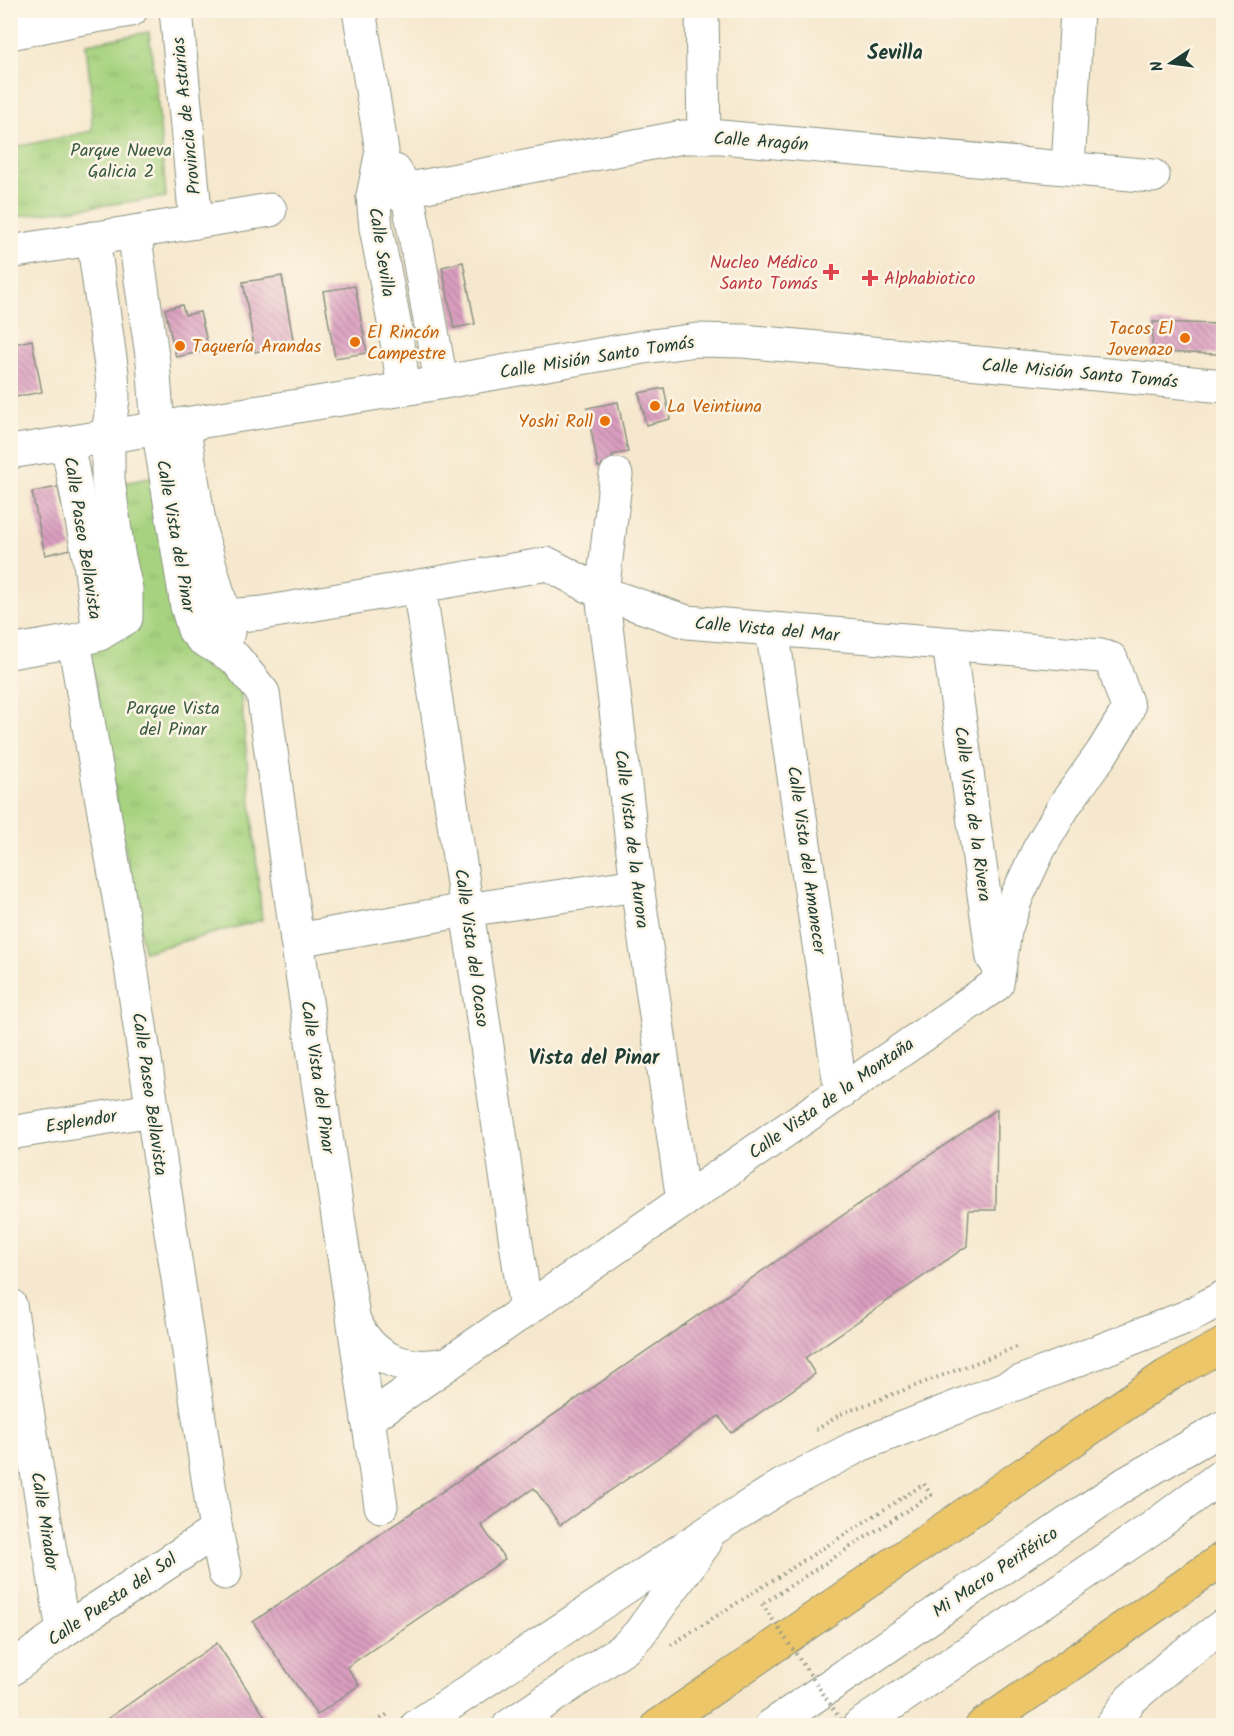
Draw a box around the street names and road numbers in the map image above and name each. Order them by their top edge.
street label: Provincia de Asturias [165,35,210,196]
street label: Calle Aragón [712,125,809,160]
street label: Calle Sevilla [359,205,402,299]
street label: Calle Misión Santo Tomás [498,329,697,388]
street label: Calle Misión Santo Tomás [980,351,1180,398]
street label: Calle Paseo Bellavista [54,455,109,622]
street label: Calle Vista del Pinar [147,458,202,616]
street label: Calle Vista del Mar [693,610,841,651]
street label: Calle Vista de la Rivera [945,725,998,904]
street label: Calle Vista de la Aurora [605,748,656,930]
street label: Calle Vista del Amanecer [778,764,833,957]
street label: Calle Vista del Ocaso [445,867,496,1029]
street label: Calle Vista del Pinar [291,999,342,1157]
street label: Calle Paseo Bellavista [123,1011,174,1178]
street label: Calle Vista de la Montaña [743,1031,921,1168]
street label: Esplendor [43,1102,120,1142]
street label: Calle Mirador [21,1470,66,1574]
street label: Mi Macro Periférico [927,1520,1065,1626]
street label: Calle Puesta del Sol [42,1546,184,1654]

